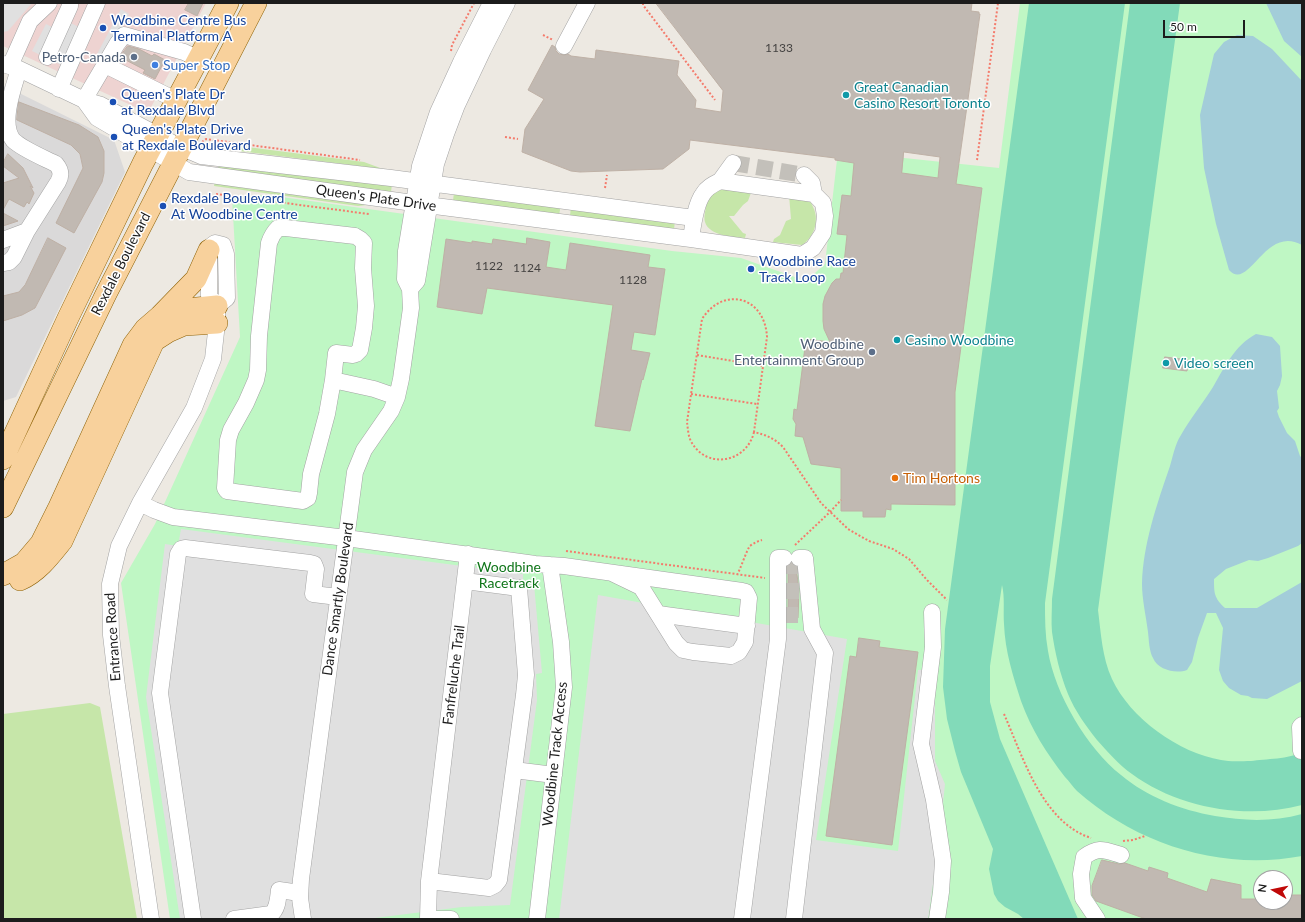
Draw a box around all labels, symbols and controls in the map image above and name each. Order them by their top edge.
place label: Woodbine Centre Bus Terminal Platform A [111,12,246,44]
scale bar [1165,12,1247,38]
text: 50 m [1170,19,1197,34]
marker: Woodbine Centre Bus Terminal Platform A [98,23,108,33]
house number: 1133 [765,41,793,55]
place label: Petro-Canada [42,49,126,65]
marker: Petro-Canada [129,52,139,62]
place label: Super Stop [163,57,230,73]
marker: Super Stop [150,60,160,70]
place label: Great Canadian Casino Resort Toronto [854,79,990,112]
place label: Queen's Plate Dr at Rexdale Blvd [121,86,225,118]
marker: Great Canadian Casino Resort Toronto [841,90,851,100]
marker: Queen's Plate Dr at Rexdale Blvd [108,97,118,107]
place label: Queen's Plate Drive at Rexdale Boulevard [122,121,251,154]
marker: Queen's Plate Drive at Rexdale Boulevard [109,132,119,142]
street label: Queen's Plate Drive [315,181,437,215]
place label: Rexdale Boulevard At Woodbine Centre [171,190,298,222]
marker: Rexdale Boulevard At Woodbine Centre [158,201,168,211]
street label: Rexdale Boulevard [88,210,154,318]
place label: Woodbine Race Track Loop [759,253,856,286]
house number: 1122 [475,259,503,273]
house number: 1124 [513,261,541,275]
marker: Woodbine Race Track Loop [746,264,756,274]
house number: 1128 [619,273,647,287]
place label: Casino Woodbine [905,332,1014,348]
marker: Casino Woodbine [892,335,902,345]
place label: Woodbine Entertainment Group [734,336,864,368]
marker: Woodbine Entertainment Group [867,347,877,357]
place label: Video screen [1174,355,1254,371]
marker: Video screen [1161,358,1171,368]
place label: Tim Hortons [903,470,980,486]
marker: Tim Hortons [890,473,900,483]
street label: Dance Smartly Boulevard [319,521,357,677]
park label: Woodbine Racetrack [477,559,541,592]
street label: Entrance Road [102,592,124,682]
street label: Fanfreluche Trail [440,624,468,726]
street label: Woodbine Track Access [539,681,571,827]
north arrow [1253,870,1293,910]
text: N [1255,883,1269,893]

